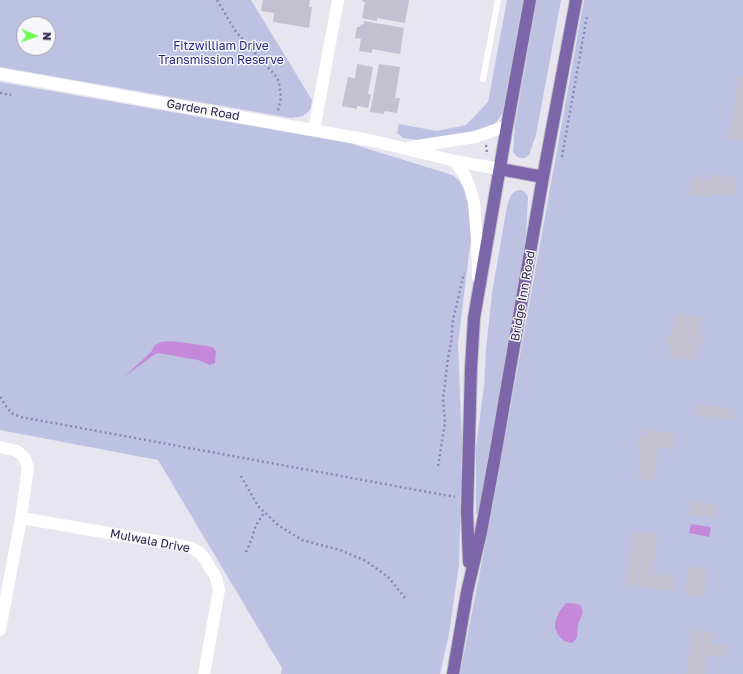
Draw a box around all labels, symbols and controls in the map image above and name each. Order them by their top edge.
north arrow [16,16,56,56]
text: N [41,32,54,41]
park label: Fitzwilliam Drive Transmission Reserve [158,39,284,67]
street label: Garden Road [165,96,241,124]
street label: Bridge Inn Road [508,250,538,342]
street label: Mulwala Drive [109,526,191,556]

